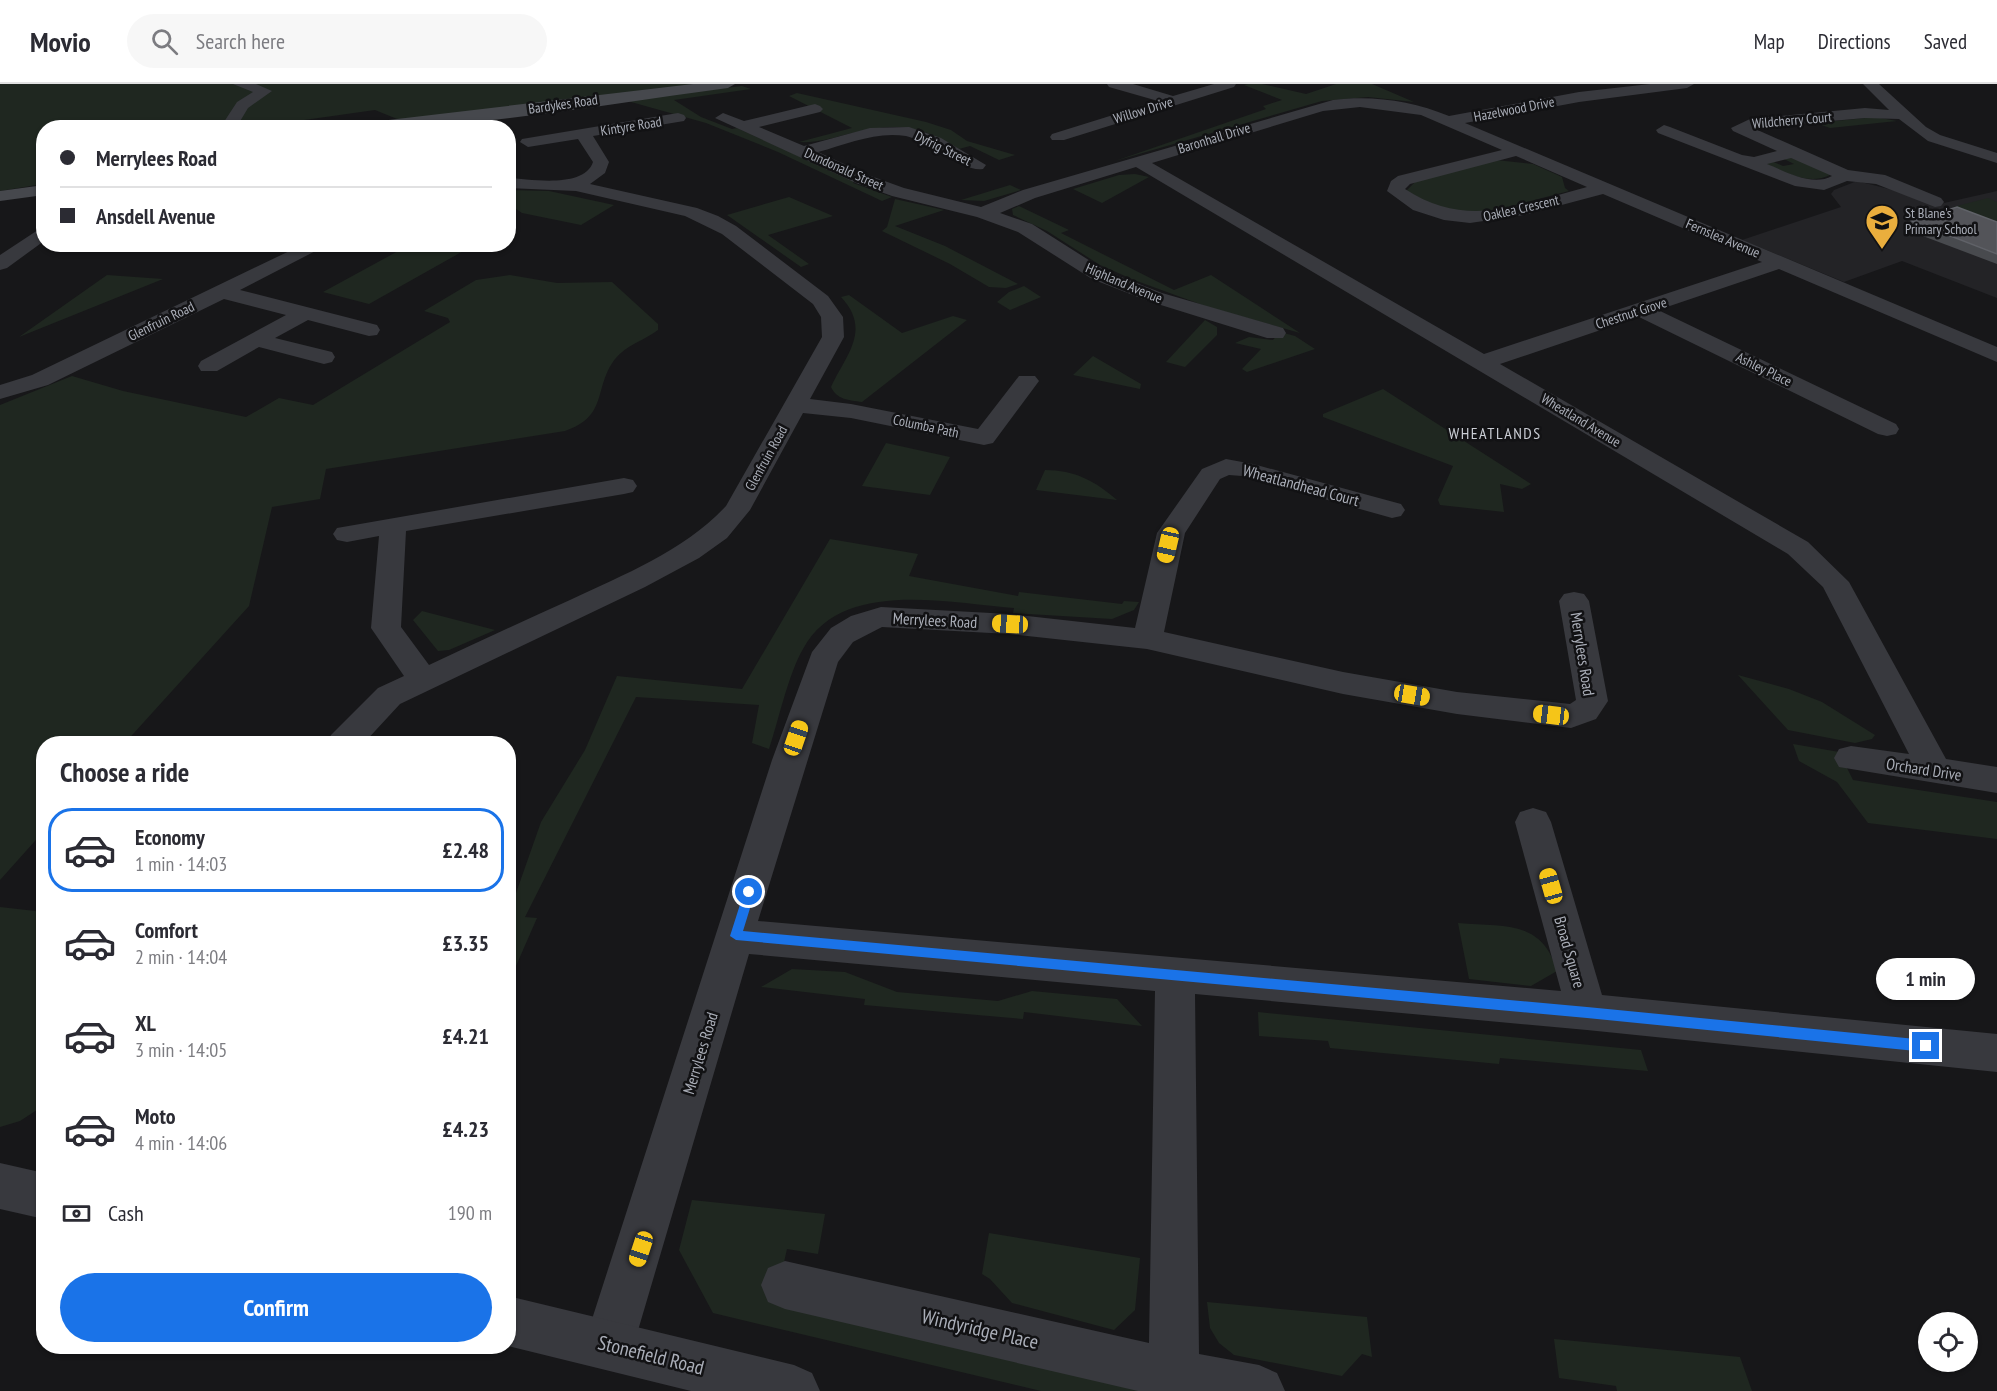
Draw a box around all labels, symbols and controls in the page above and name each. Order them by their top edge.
search box [127,14,547,68]
text: Movio [30,23,91,60]
icon: search [148,25,181,58]
text: Search here [196,27,285,55]
text: Map [1754,28,1785,55]
text: Directions [1818,28,1891,55]
text: Saved [1924,28,1967,55]
street label: Bardykes Road [527,90,599,118]
street label: Willow Drive [1111,92,1175,128]
street label: Hazelwood Drive [1472,92,1556,126]
street label: Wildcherry Court [1751,108,1833,132]
street label: Kintyre Road [599,112,663,140]
street label: Baronhall Drive [1176,118,1253,158]
street label: Dyfrig Street [912,127,974,170]
text: Merrylees Road [96,144,217,172]
street label: Dundonald Street [802,144,886,195]
street label: Oaklea Crescent [1481,190,1561,225]
text: Ansdell Avenue [96,202,215,230]
school or university icon: St Blane's Primary School [1864,203,1900,250]
place label: St Blane's Primary School [1905,204,1977,238]
street label: Fernslea Avenue [1683,214,1763,262]
street label: Highland Avenue [1083,259,1165,307]
street label: Chestnut Grove [1593,293,1669,333]
street label: Glenfruin Road [125,297,197,345]
street label: Ashley Place [1733,348,1795,390]
street label: Wheatland Avenue [1538,389,1624,451]
street label: Columba Path [891,410,961,442]
street label: Glenfruin Road [741,422,791,494]
district label: WHEATLANDS [1448,423,1542,443]
street label: Wheatlandhead Court [1241,460,1362,510]
car [1155,525,1181,565]
street label: Merrylees Road [892,608,978,632]
street label: Merrylees Road [1567,611,1599,697]
car [992,614,1028,634]
car [1393,683,1431,707]
car [1532,704,1570,726]
car [782,718,810,758]
street label: Orchard Drive [1885,753,1963,785]
text: Choose a ride [60,755,189,789]
icon: car [63,823,117,877]
text: Economy [135,823,205,851]
text: £2.48 [442,836,489,864]
text: 1 min · 14:03 [135,851,227,877]
car [1537,866,1565,906]
route start [735,878,762,905]
street label: Broad Square [1550,914,1590,990]
icon: car [63,916,117,970]
text: Comfort [135,916,198,944]
text: £3.35 [442,929,489,957]
text: 2 min · 14:04 [135,944,227,970]
callout: 1 min [1876,959,1976,1001]
text: 1 min [1905,966,1946,992]
icon: car [63,1009,117,1063]
text: XL [135,1009,156,1037]
street label: Merrylees Road [678,1010,722,1096]
text: £4.21 [442,1022,489,1050]
route end [1912,1032,1939,1059]
text: 3 min · 14:05 [135,1037,227,1063]
icon: car [63,1102,117,1156]
text: Moto [135,1102,176,1130]
text: £4.23 [442,1115,489,1143]
text: 4 min · 14:06 [135,1130,227,1156]
icon: cash [60,1197,93,1230]
text: Cash [108,1199,144,1227]
text: 190 m [448,1200,492,1226]
car [627,1229,655,1269]
button: Confirm [60,1273,492,1342]
street label: Windyridge Place [919,1303,1041,1355]
map controls [1918,1312,1978,1372]
button: locate [1918,1312,1978,1372]
street label: Stonefield Road [595,1329,707,1381]

